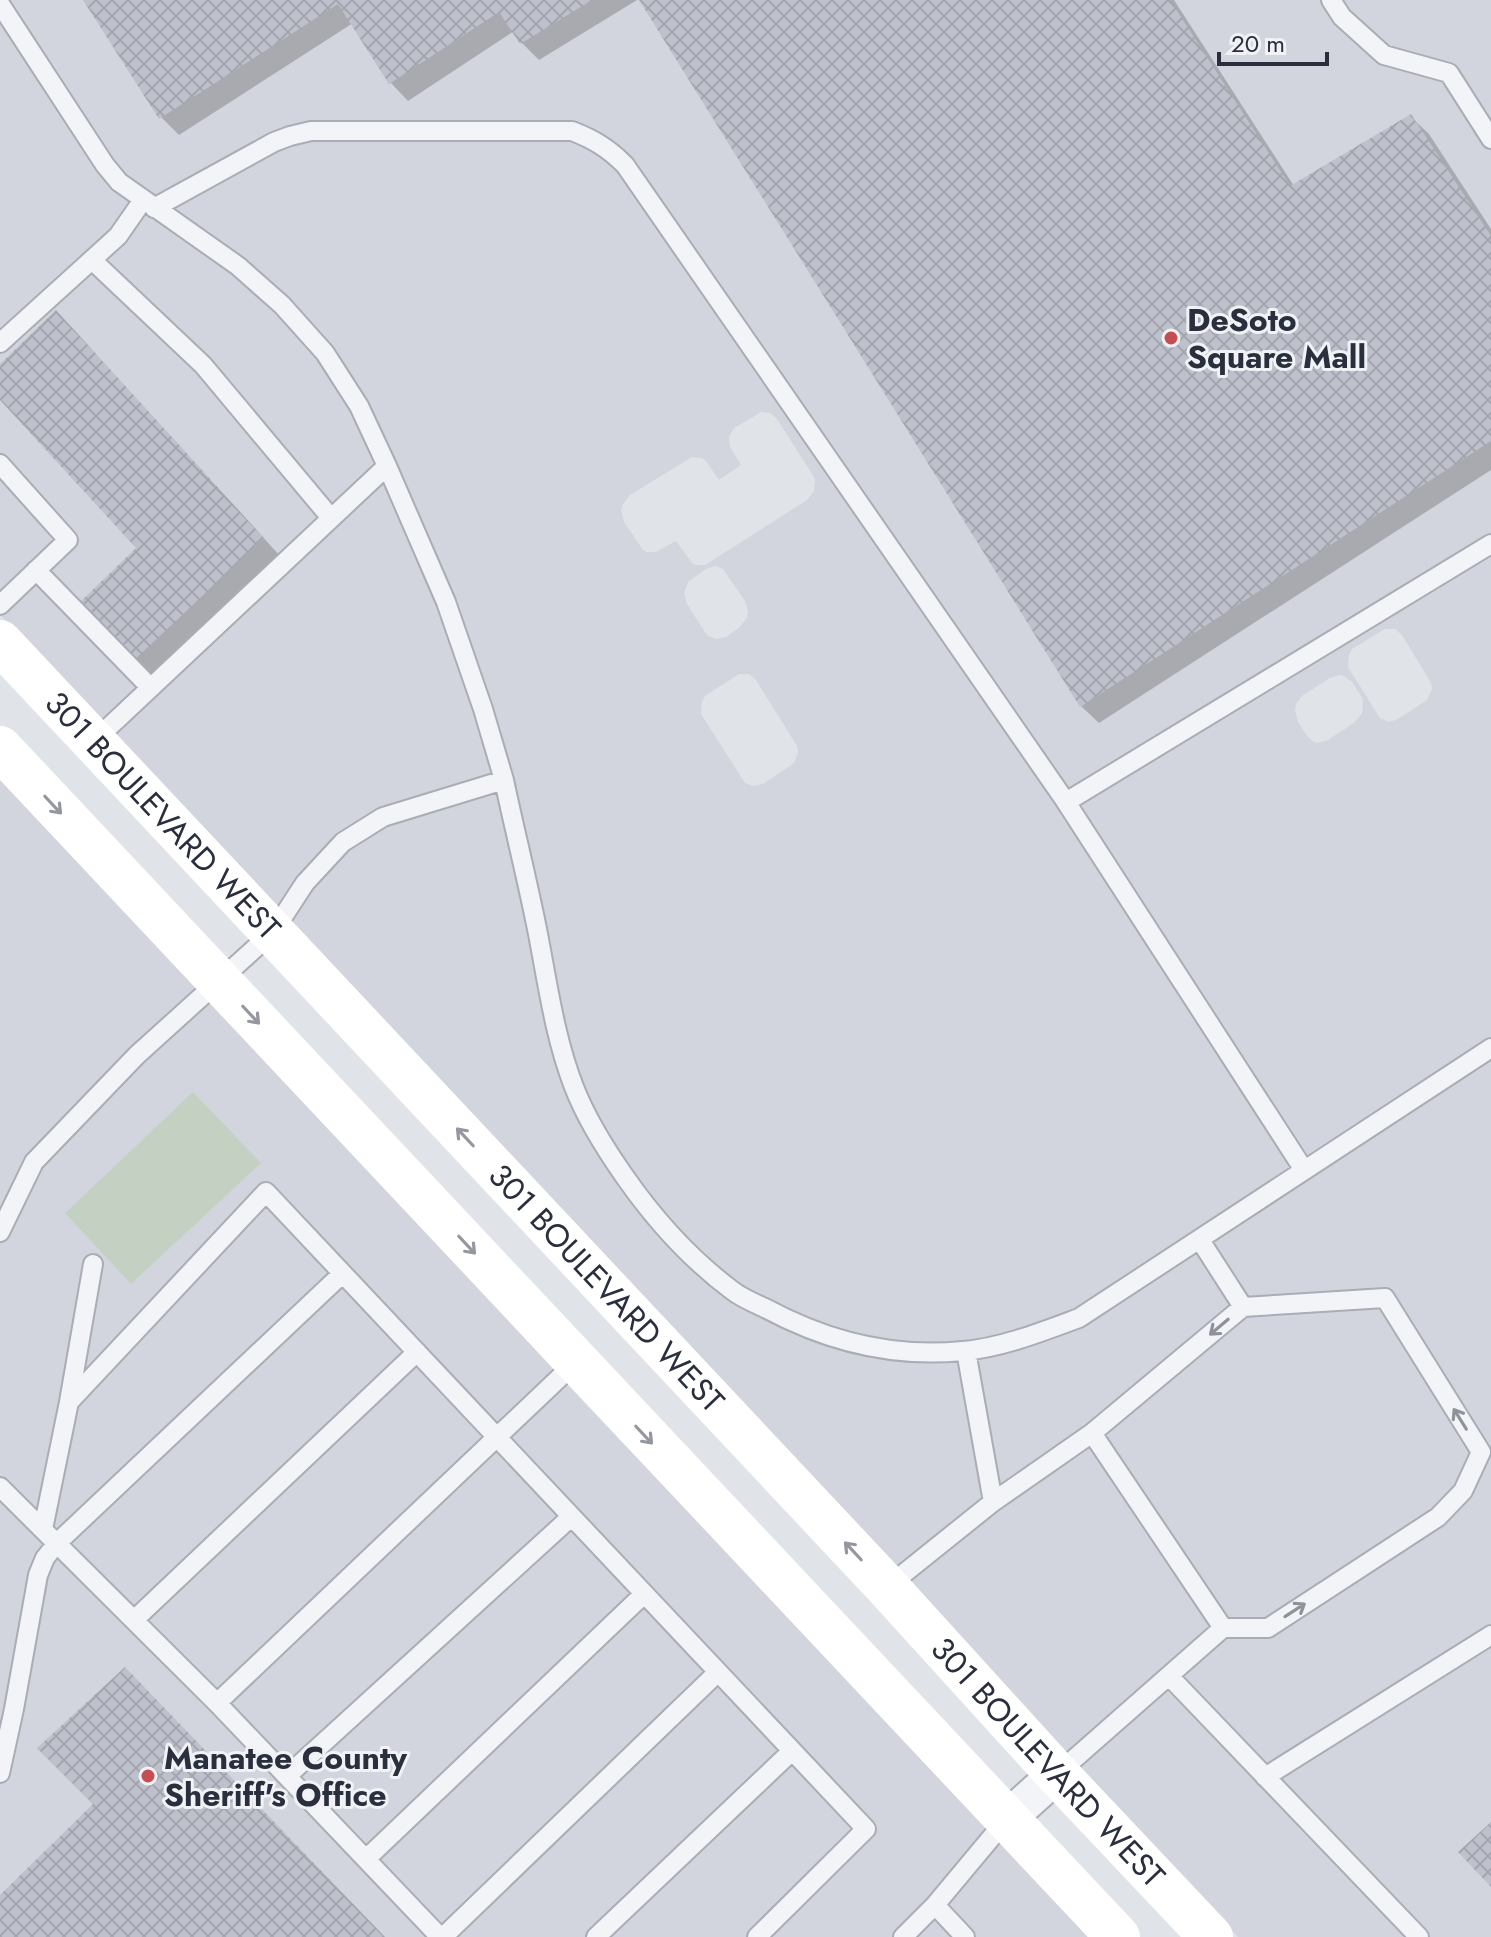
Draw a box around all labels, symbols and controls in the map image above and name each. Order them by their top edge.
scale bar [1219,16,1327,66]
text: 20 m [1231,26,1285,61]
place label: DeSoto Square Mall [1187,297,1366,380]
marker: DeSoto Square Mall [1162,329,1180,347]
street label: 301 BOULEVARD WEST [35,681,291,950]
one-way arrow [44,795,63,815]
one-way arrow [241,1004,259,1024]
one-way arrow [456,1127,474,1147]
street label: 301 BOULEVARD WEST [478,1153,735,1423]
one-way arrow [457,1235,476,1255]
one-way arrow [1209,1318,1230,1336]
one-way arrow [1452,1408,1468,1431]
one-way arrow [635,1425,654,1445]
one-way arrow [844,1541,863,1561]
one-way arrow [1284,1602,1306,1618]
street label: 301 BOULEVARD WEST [920,1627,1176,1898]
place label: Manatee County Sheriff's Office [164,1735,407,1818]
marker: Manatee County Sheriff's Office [139,1767,157,1785]

